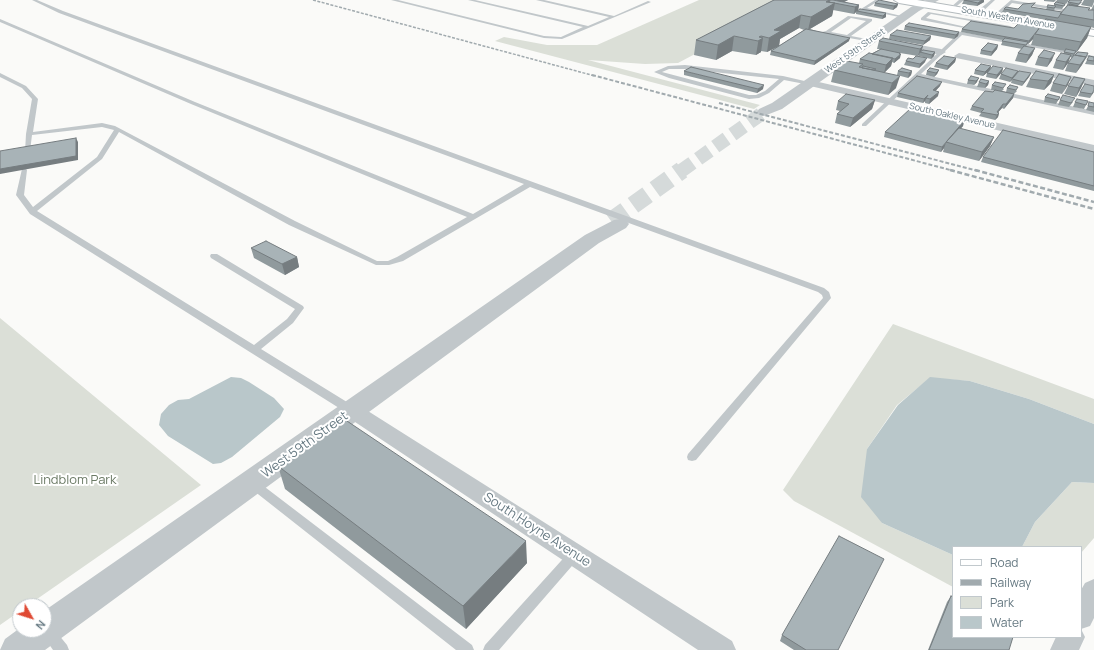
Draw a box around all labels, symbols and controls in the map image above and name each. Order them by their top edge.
street label: South Western Avenue [960,4,1056,32]
street label: West 59th Street [823,26,887,76]
street label: South Oakley Avenue [908,101,996,131]
street label: West 59th Street [259,408,351,482]
park label: Lindblom Park [33,472,117,488]
street label: South Hoyne Avenue [481,490,593,570]
legend [952,546,1082,638]
text: Road [990,554,1018,571]
text: Railway [990,574,1031,591]
text: Park [990,594,1014,611]
north arrow [12,598,52,638]
text: Water [990,614,1023,631]
text: N [33,617,49,633]

